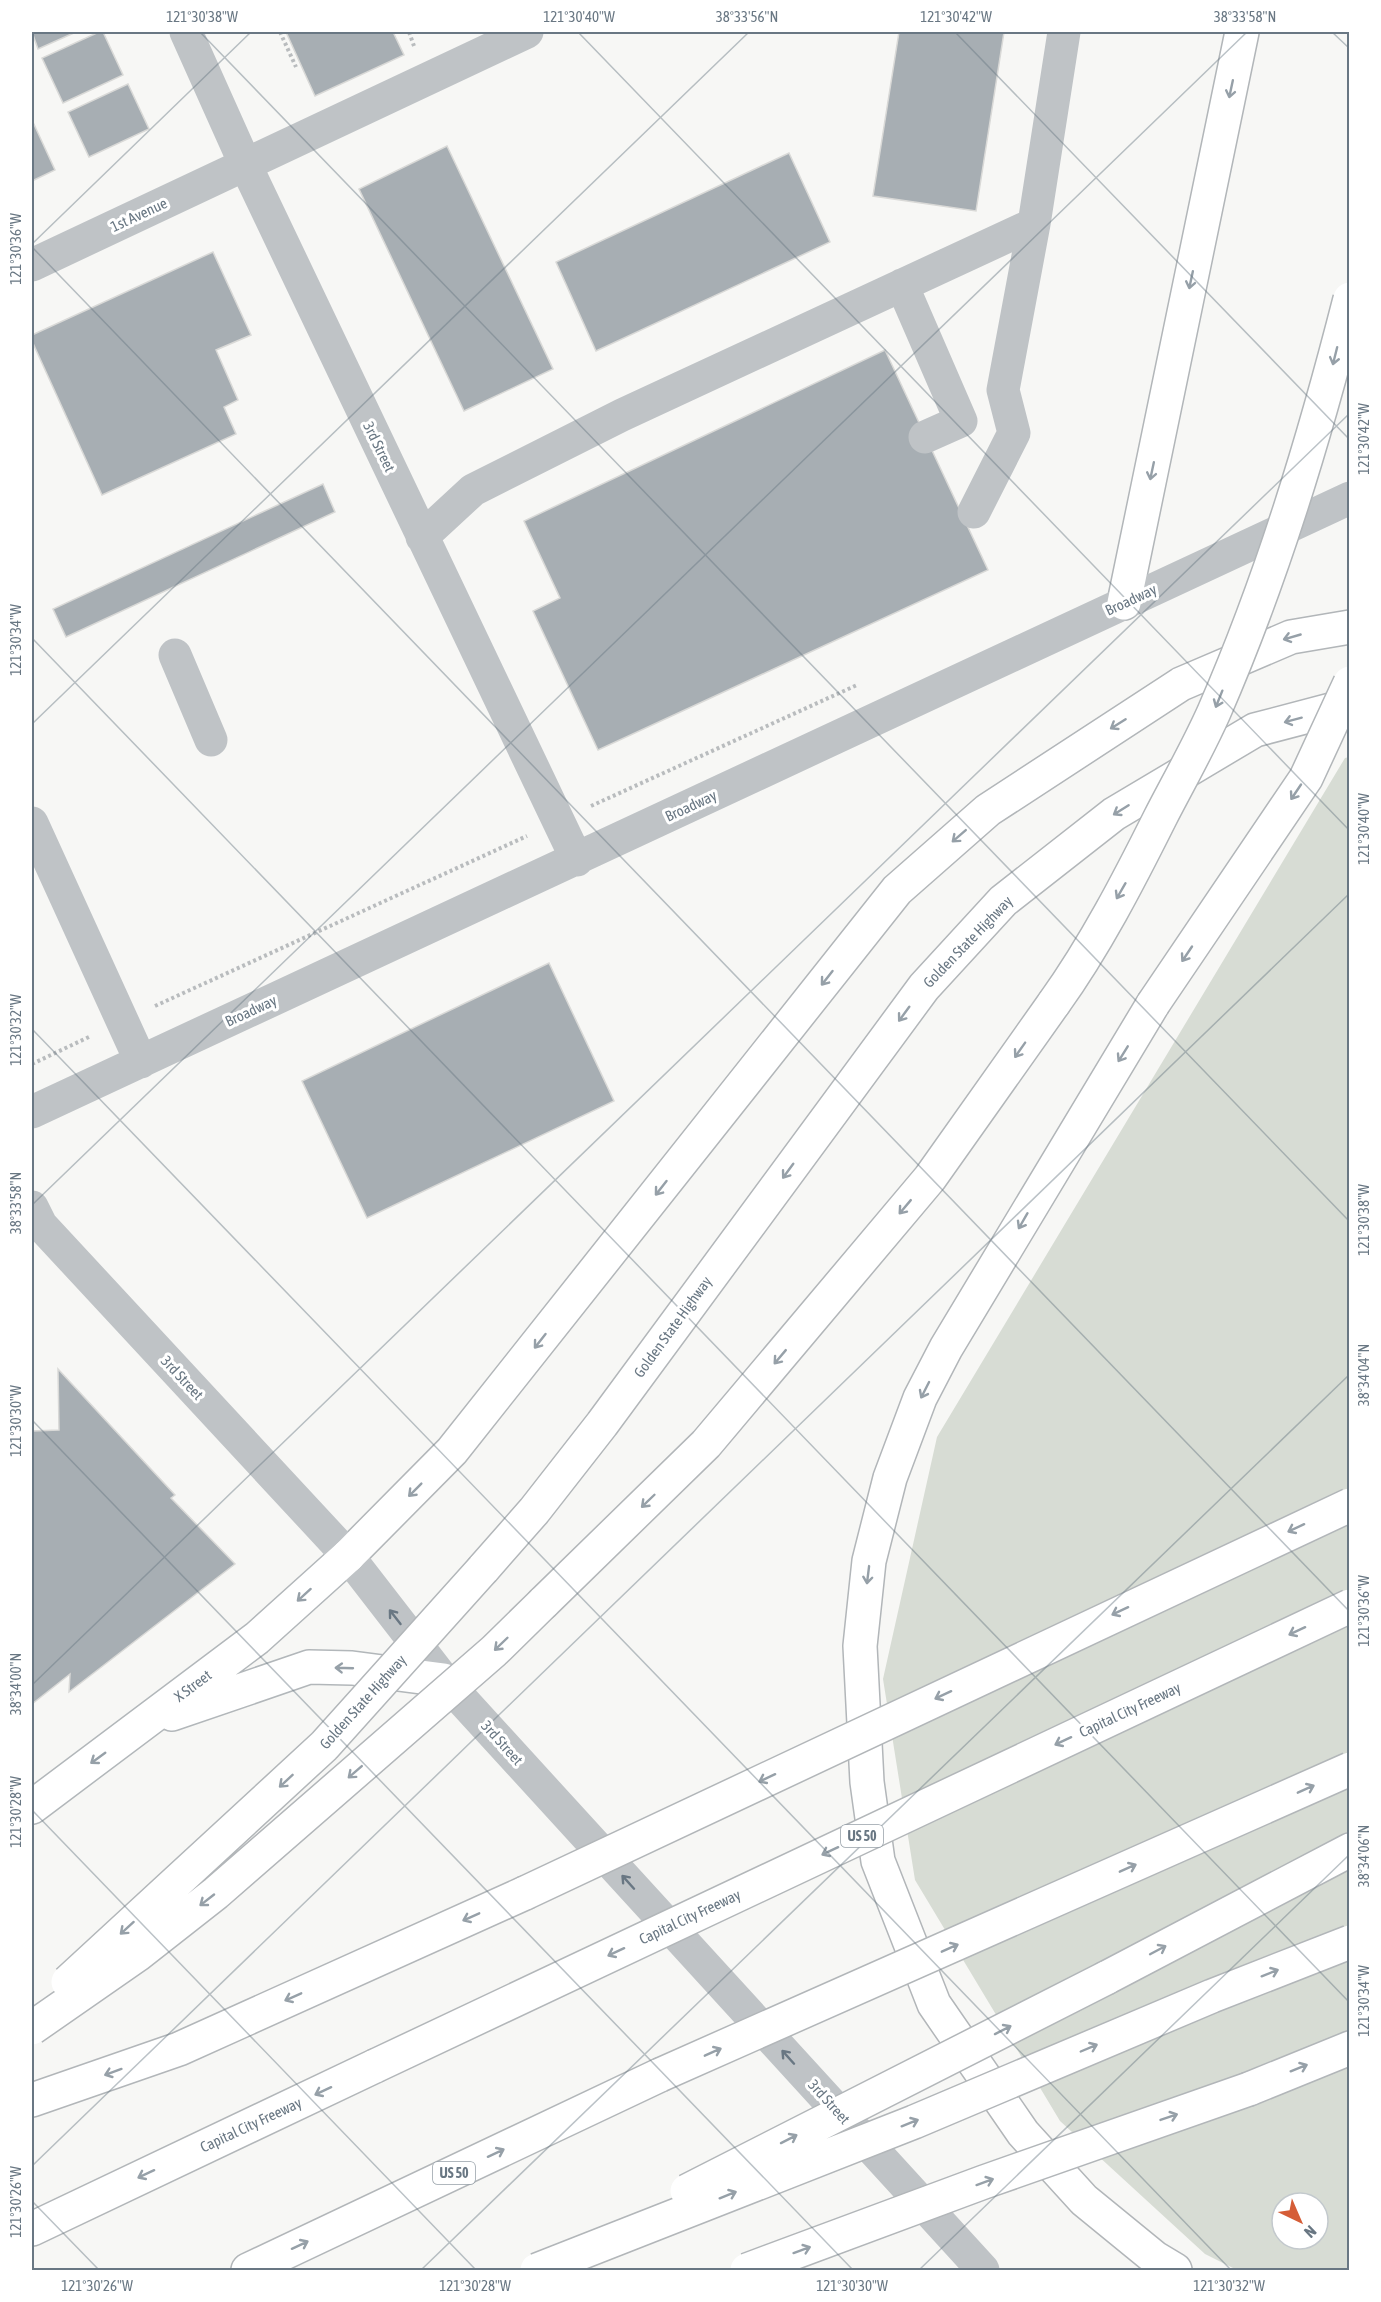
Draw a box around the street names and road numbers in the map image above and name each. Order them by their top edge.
street label: 1st Avenue [108,194,170,235]
street label: 3rd Street [360,419,399,475]
street label: Broadway [1102,580,1159,619]
street label: Broadway [662,786,719,825]
street label: Golden State Highway [920,892,1016,991]
street label: Broadway [222,991,279,1030]
street label: Golden State Highway [630,1273,715,1380]
street label: 3rd Street [158,1352,207,1403]
street label: Golden State Highway [316,1651,409,1752]
street label: X Street [171,1666,214,1705]
street label: Capital City Freeway [1076,1679,1183,1740]
street label: 3rd Street [478,1717,527,1768]
road number: US 50 [841,1825,883,1847]
street label: Capital City Freeway [636,1886,743,1947]
street label: 3rd Street [805,2076,854,2127]
street label: Capital City Freeway [197,2094,304,2155]
road number: US 50 [433,2162,475,2184]

